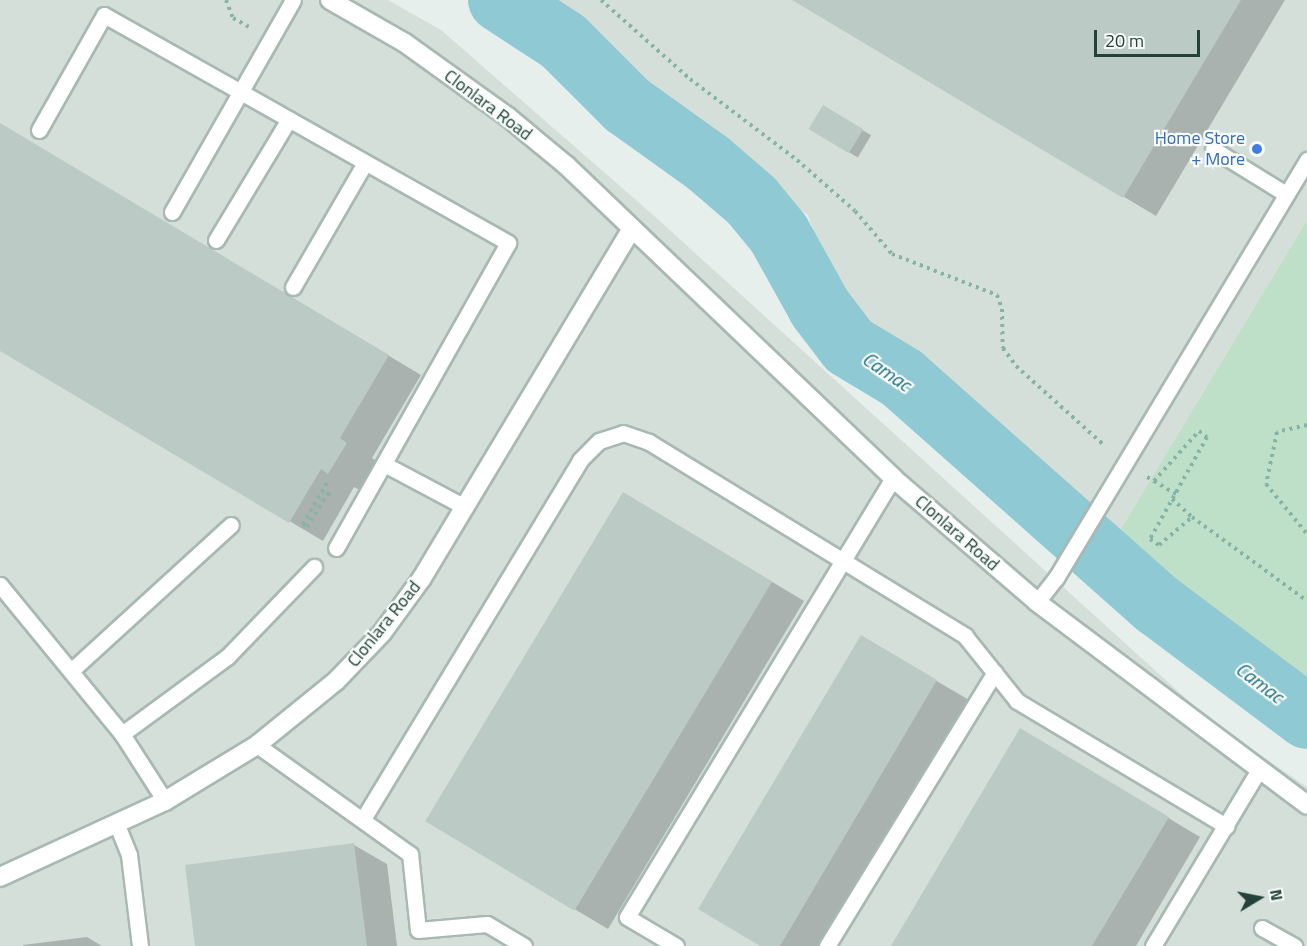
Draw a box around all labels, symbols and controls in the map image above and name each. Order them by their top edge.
scale bar [1097,18,1204,56]
text: 20 m [1105,27,1144,54]
street label: Clonlara Road [440,65,536,145]
place label: Home Store + More [1155,128,1245,170]
marker: Home Store + More [1250,142,1264,156]
water label: Camac [858,346,916,396]
street label: Clonlara Road [910,491,1004,575]
street label: Clonlara Road [343,577,425,671]
water label: Camac [1231,656,1289,708]
north arrow [1229,868,1289,928]
text: N [1264,887,1290,902]

